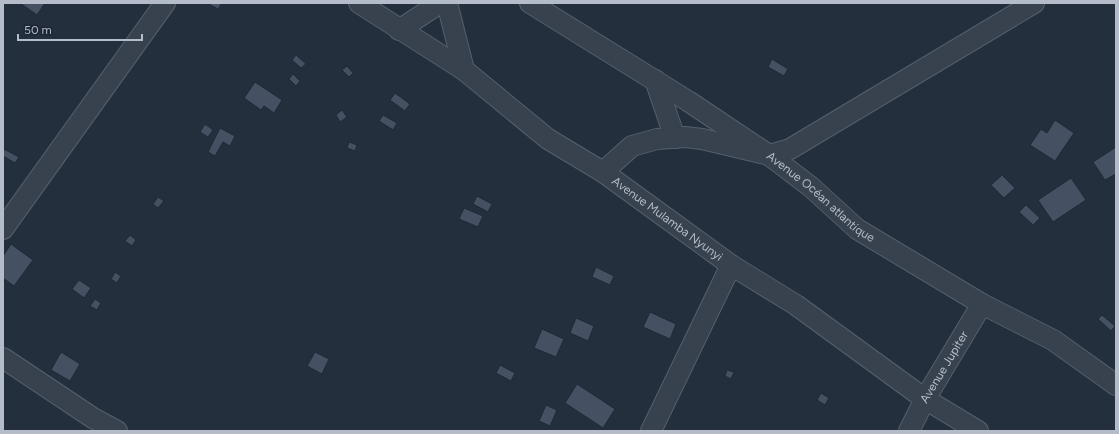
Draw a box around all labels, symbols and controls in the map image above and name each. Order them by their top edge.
scale bar [18,16,142,42]
text: 50 m [24,23,52,37]
street label: Avenue Océan atlantique [764,149,878,245]
street label: Avenue Mulamba Nyunyi [609,174,726,264]
street label: Avenue Jupiter [917,329,971,406]

